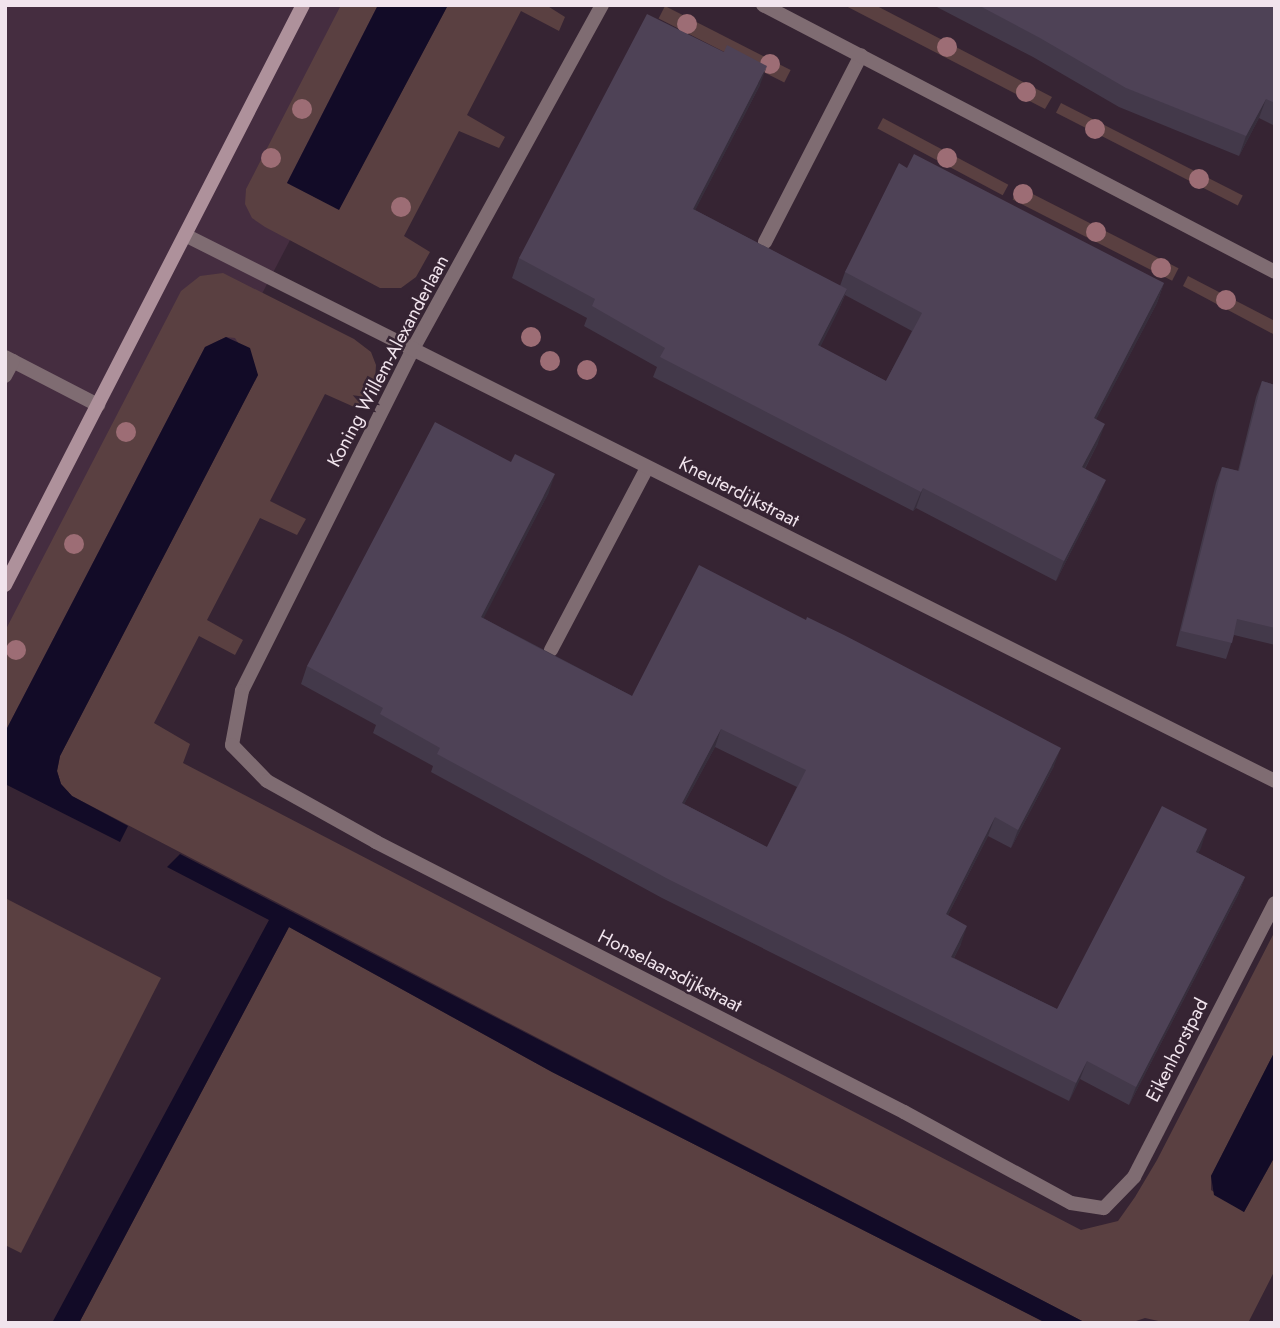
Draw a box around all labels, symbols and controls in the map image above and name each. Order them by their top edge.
street label: Koning Willem-Alexanderlaan [322,251,454,471]
street label: Kneuterdijkstraat [675,452,803,532]
street label: Honselaarsdijkstraat [594,925,746,1017]
street label: Eikenhorstpad [1141,994,1213,1106]

